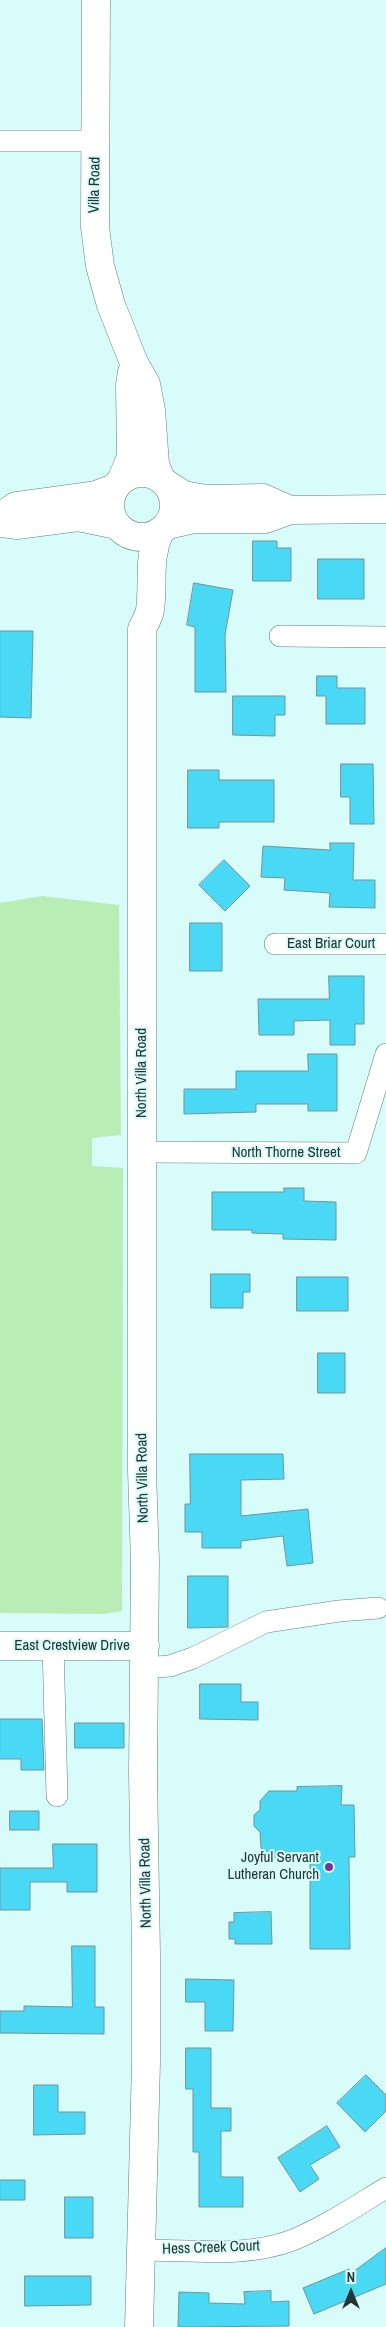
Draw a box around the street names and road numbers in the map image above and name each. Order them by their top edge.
street label: Villa Road [86,157,104,213]
street label: East Briar Court [287,935,375,953]
street label: North Villa Road [133,1028,151,1118]
street label: North Thorne Street [232,1144,340,1162]
street label: North Villa Road [133,1433,153,1523]
street label: East Crestview Drive [14,1637,130,1655]
street label: North Villa Road [136,1838,156,1928]
street label: Hess Creek Court [162,2237,260,2259]

